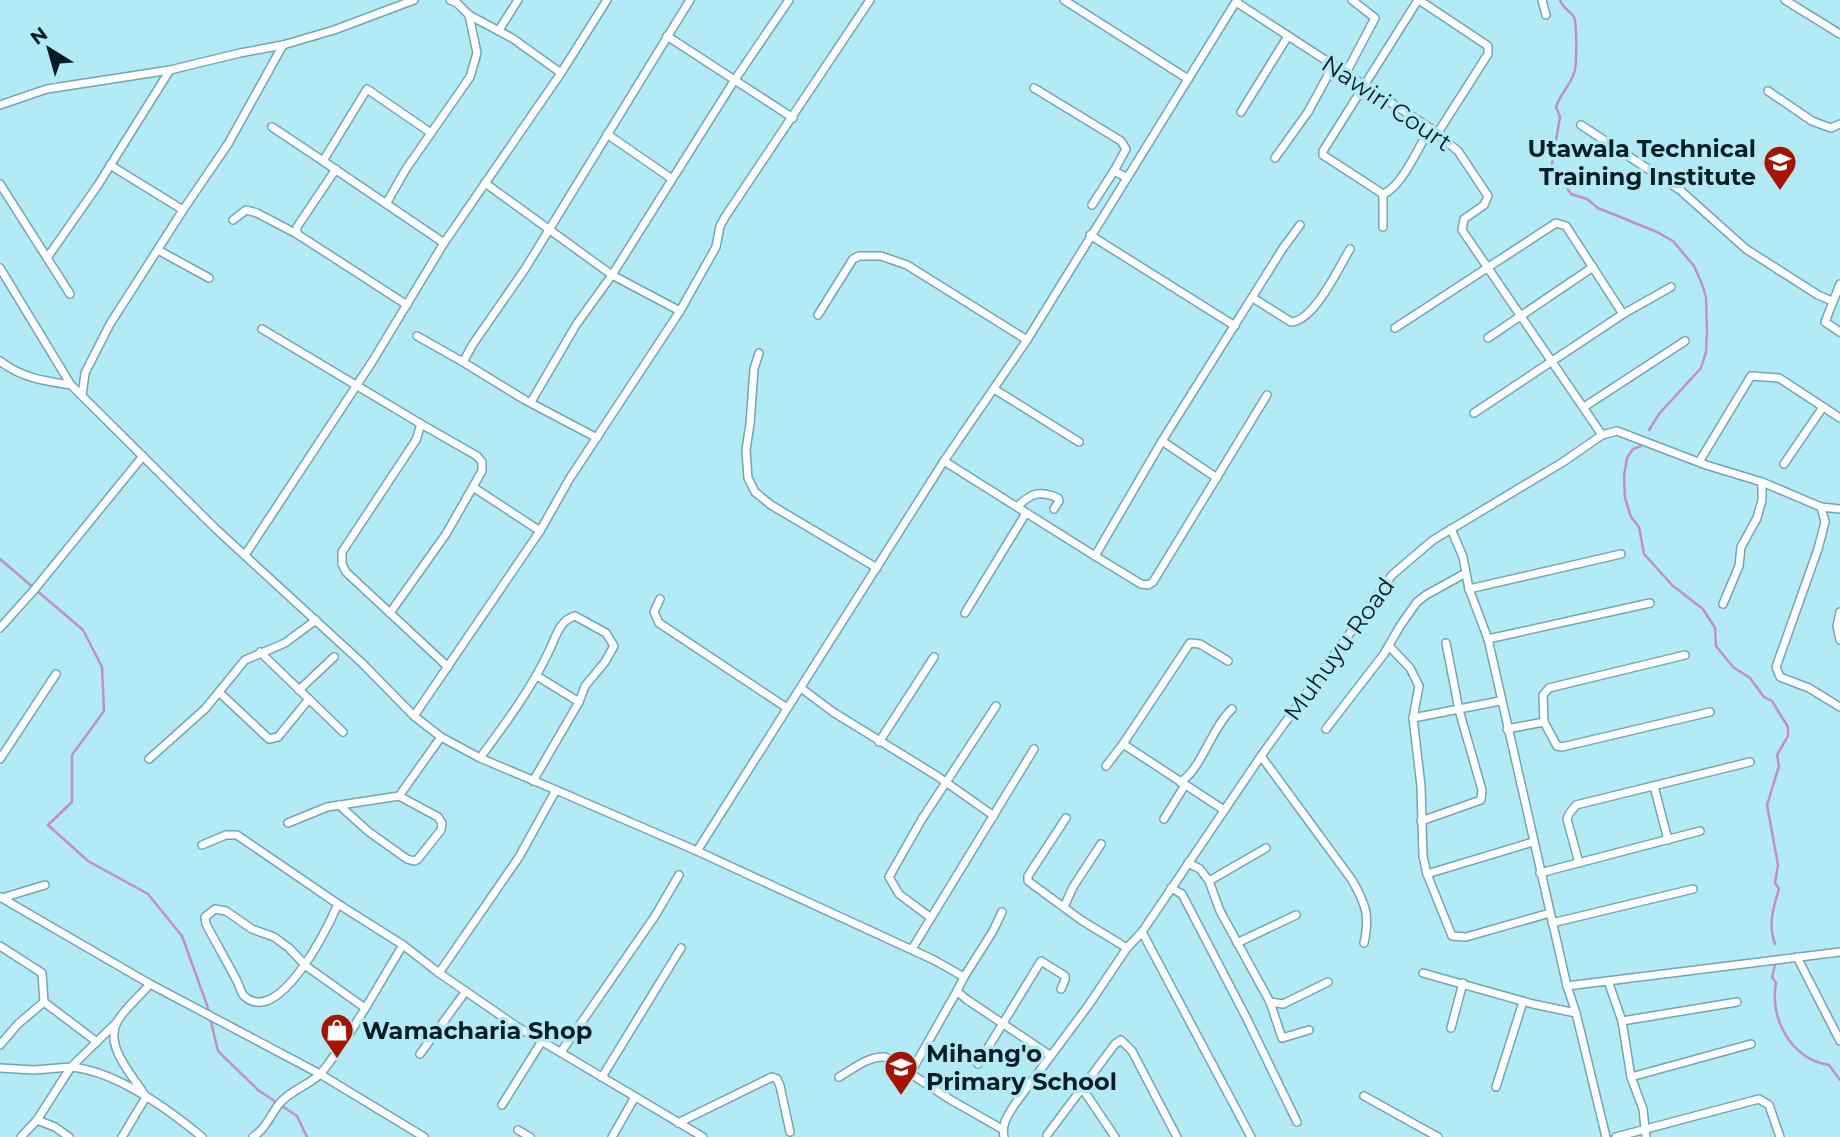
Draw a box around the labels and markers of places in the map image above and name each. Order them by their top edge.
place label: Utawala Technical Training Institute [1528,134,1756,191]
school or university icon: Utawala Technical Training Institute [1761,143,1799,192]
shop icon: Wamacharia Shop [318,1011,356,1060]
place label: Wamacharia Shop [362,1016,592,1045]
place label: Mihang'o Primary School [926,1039,1117,1096]
school or university icon: Mihang'o Primary School [882,1048,920,1097]

